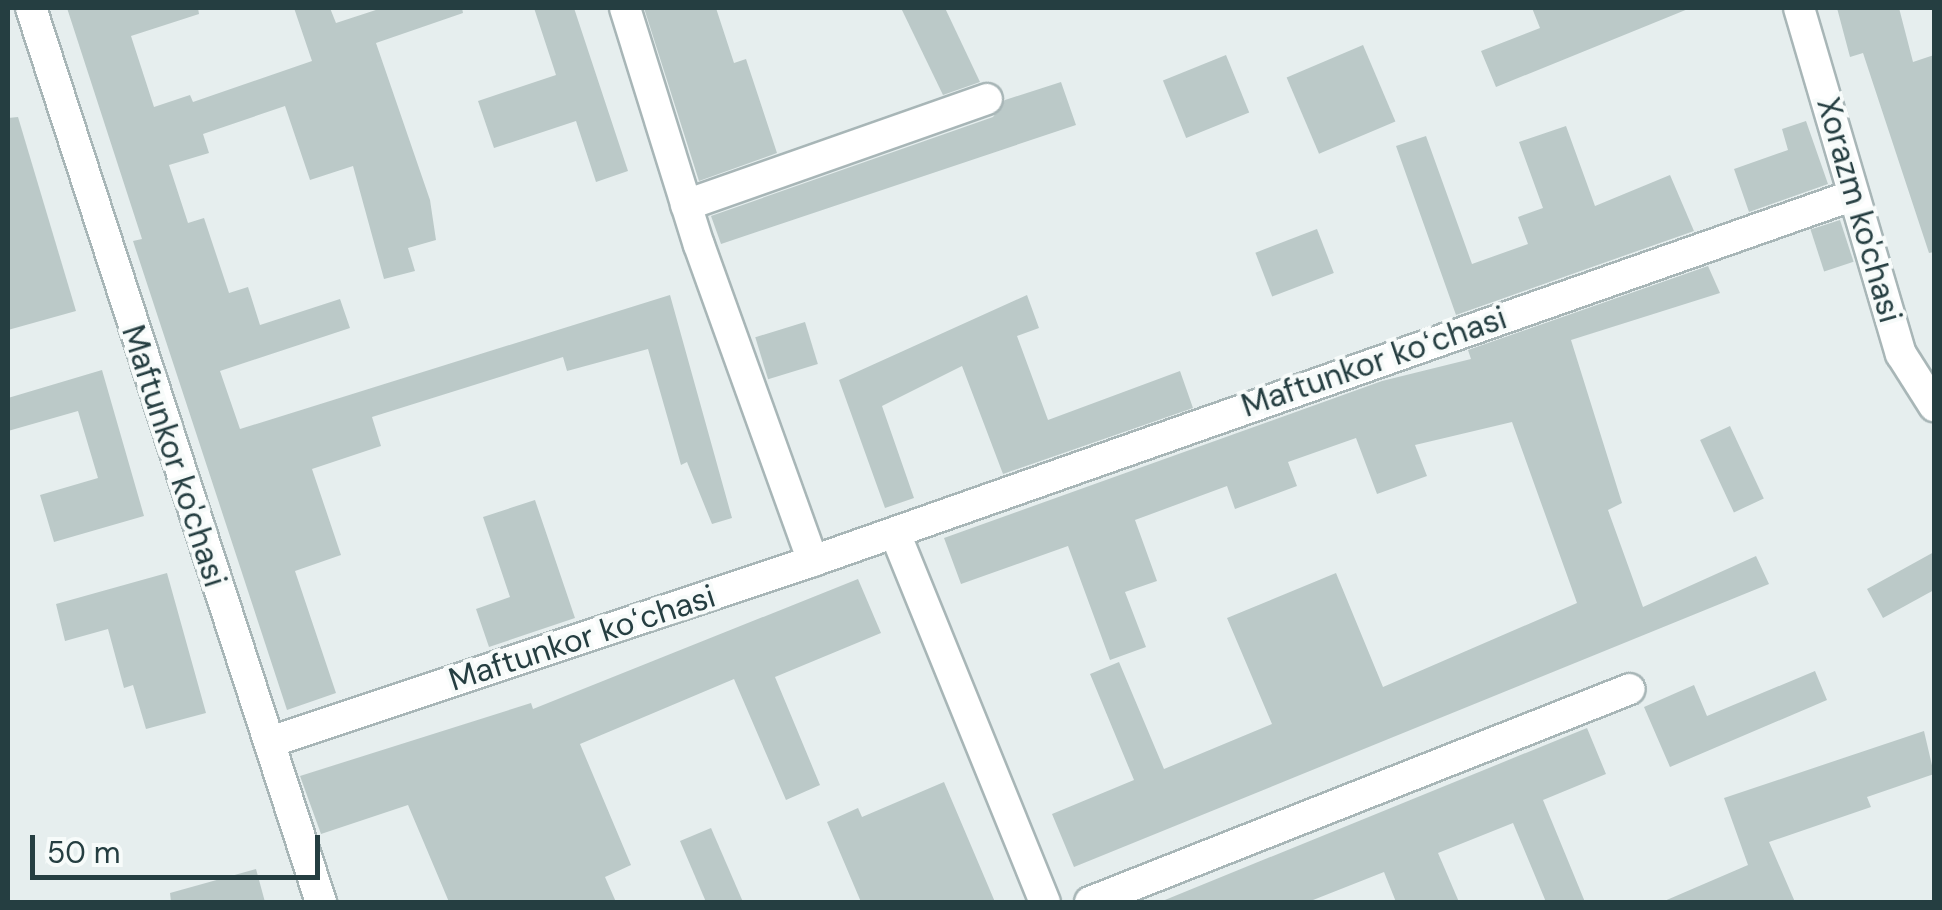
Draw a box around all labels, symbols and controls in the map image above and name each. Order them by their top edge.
street label: Xorazm ko'chasi [1809,93,1909,327]
street label: Maftunkor koʻchasi [1236,299,1512,425]
street label: Maftunkor ko'chasi [114,320,234,592]
street label: Maftunkor koʻchasi [444,577,720,699]
scale bar [35,815,325,877]
text: 50 m [47,833,121,872]

